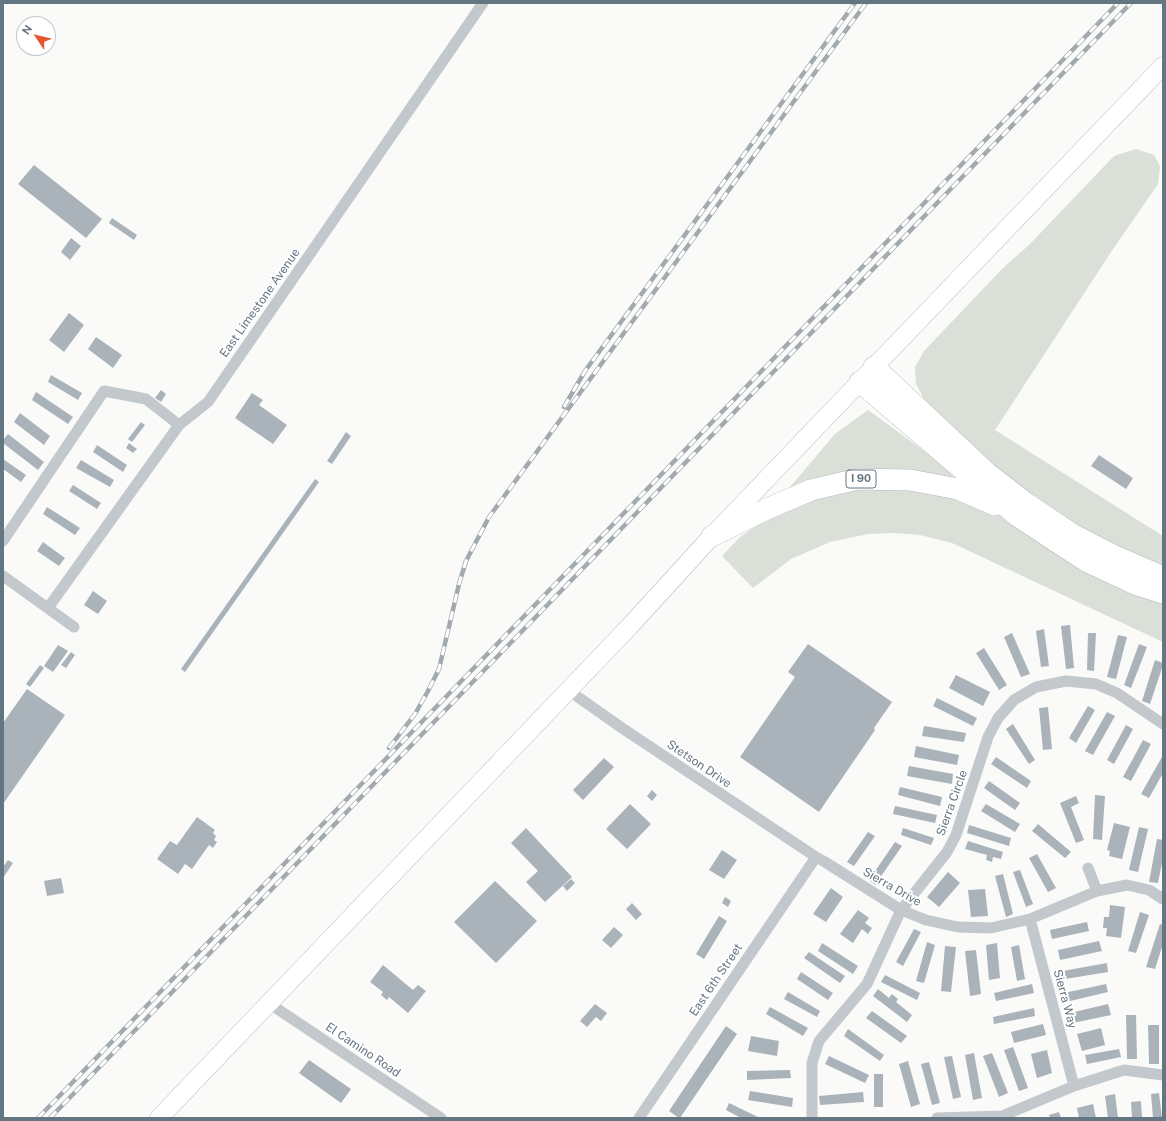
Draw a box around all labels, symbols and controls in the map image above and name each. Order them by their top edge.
north arrow [16,16,56,56]
text: N [20,23,34,37]
street label: East Limestone Avenue [217,246,303,360]
road number: I 90 [846,470,876,488]
street label: Stetson Drive [664,737,734,791]
street label: Sierra Circle [933,768,971,838]
street label: Sierra Drive [860,864,924,910]
street label: East 6th Street [686,941,746,1019]
street label: Sierra Way [1050,968,1080,1030]
street label: El Camino Road [323,1020,403,1080]

